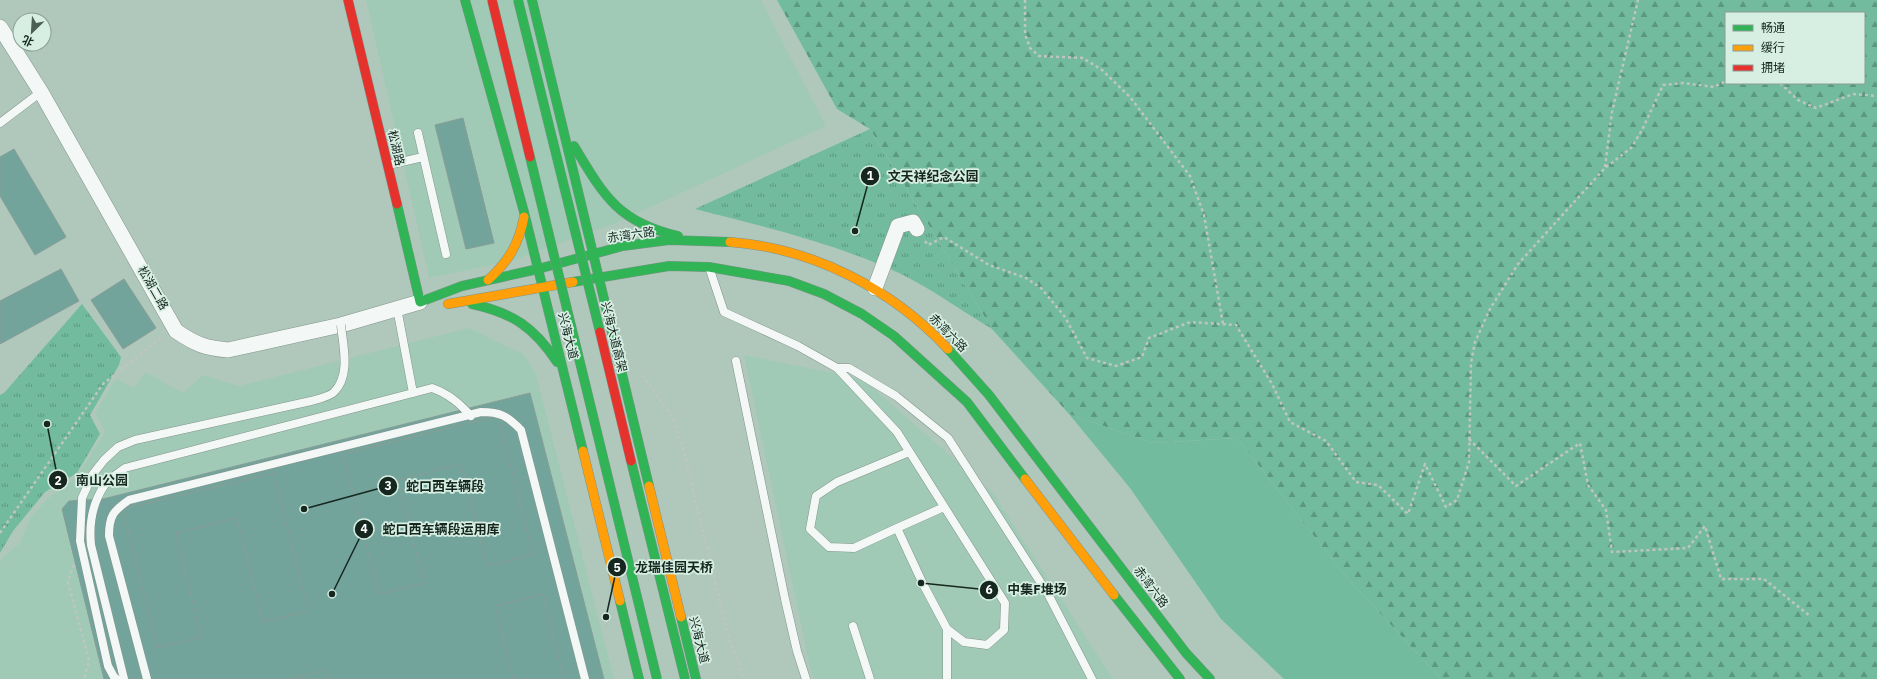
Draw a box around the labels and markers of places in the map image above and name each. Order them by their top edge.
callout: 文天祥纪念公园 [860,164,987,189]
callout: 南山公园 [48,468,136,493]
callout: 蛇口西车辆段 [378,473,492,498]
callout: 蛇口西车辆段运用库 [354,517,507,542]
callout: 龙瑞佳园天桥 [607,555,721,580]
callout: 中集F堆场 [979,577,1075,602]

